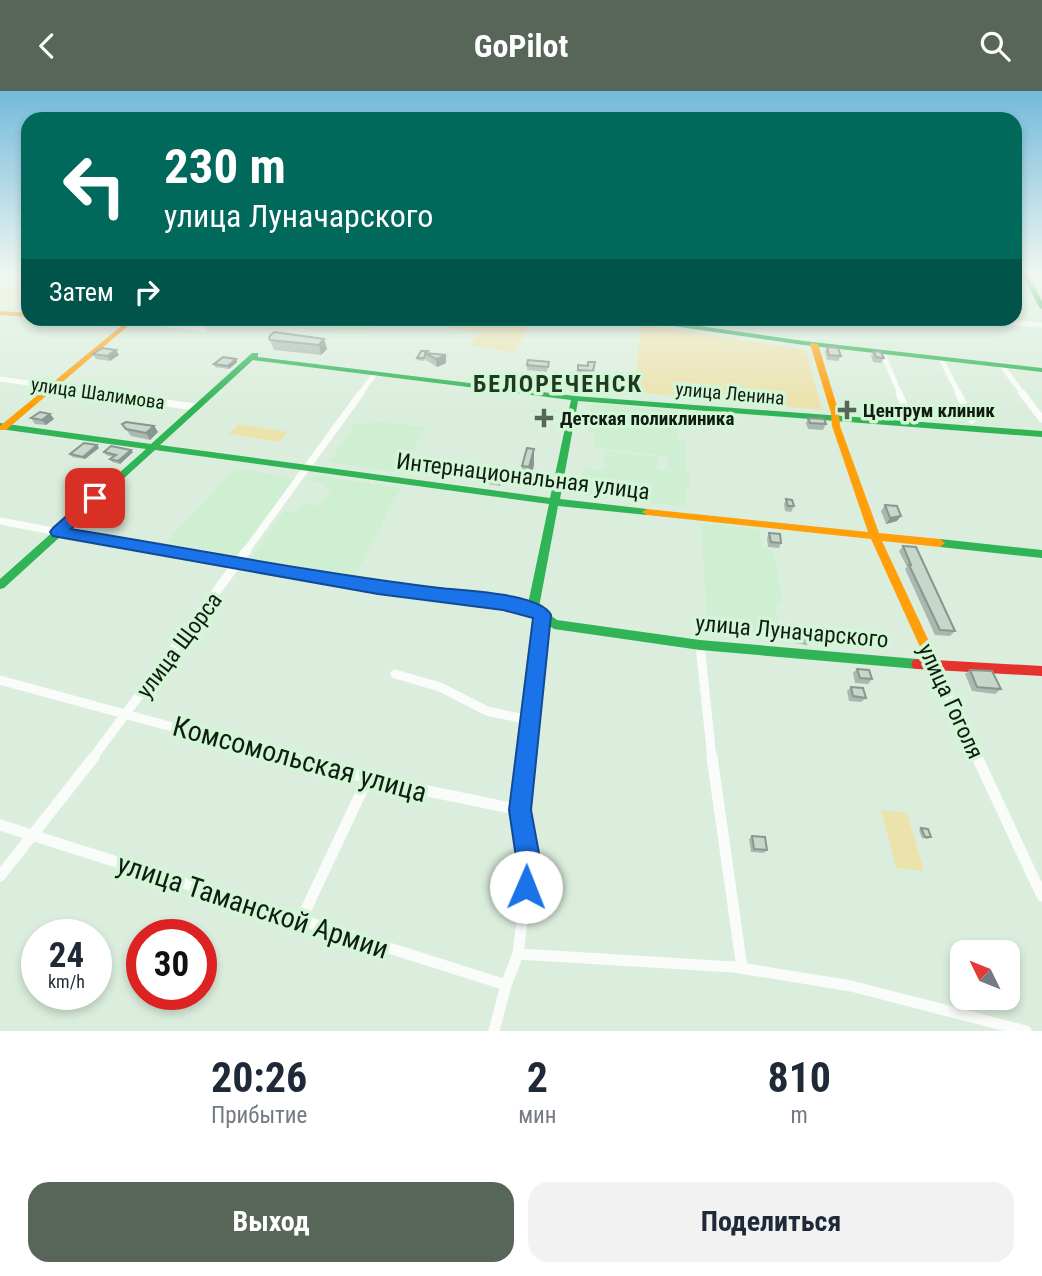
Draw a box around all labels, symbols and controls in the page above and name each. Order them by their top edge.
icon: back [28,27,66,65]
text: GoPilot [474,27,568,65]
icon: search [976,27,1014,65]
text: 230 m [164,138,286,195]
icon: left [49,140,140,231]
text: улица Луначарского [164,197,433,235]
icon: right [128,273,166,311]
text: Затем [49,277,114,307]
district label: БЕЛОРЕЧЕНСК [473,370,643,398]
street label: улица Шалимова [30,373,166,414]
street label: улица Ленина [675,377,785,410]
place label: Центрум клиник [863,399,995,422]
marker: Центрум клиник [837,400,857,420]
place label: Детская поликлиника [560,407,734,430]
marker: Детская поликлиника [534,408,554,428]
street label: Интернациональная улица [395,448,651,505]
pin [65,468,125,528]
icon: arrive [76,479,114,517]
street label: улица Щорса [131,587,228,703]
street label: улица Луначарского [694,610,890,653]
street label: улица Гоголя [912,639,989,763]
street label: Комсомольская улица [169,710,430,809]
street label: улица Таманской Армии [113,847,393,966]
position arrow [489,850,563,924]
speed limit sign: 30 [126,919,217,1010]
text: 24 [49,935,84,976]
north arrow [950,940,1020,1010]
map controls [950,940,1020,1010]
text: km/h [48,971,85,992]
text: 20:26 [211,1053,307,1102]
text: 2 [527,1053,548,1102]
text: 810 [767,1053,831,1102]
text: Прибытие [211,1102,307,1129]
text: мин [518,1102,557,1129]
text: m [791,1102,808,1129]
button: Выход [28,1182,514,1262]
button: Поделиться [528,1182,1014,1262]

